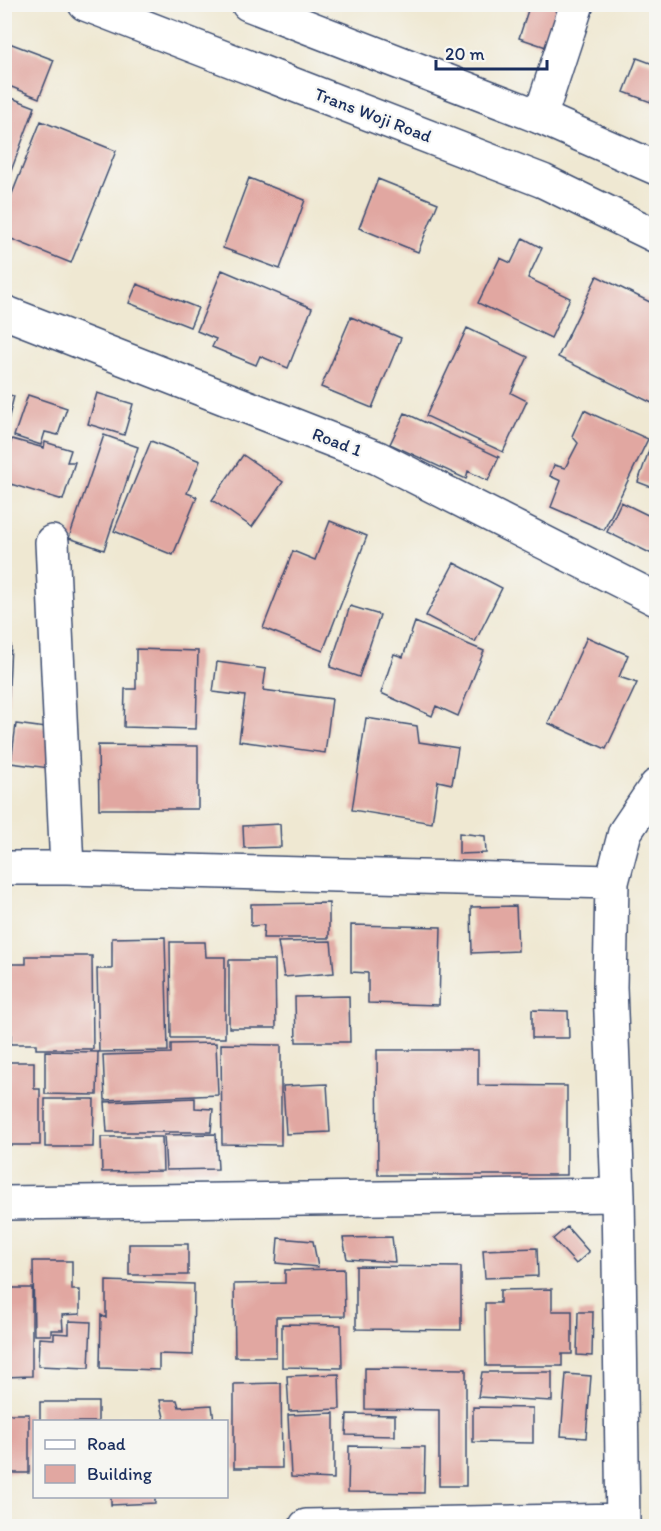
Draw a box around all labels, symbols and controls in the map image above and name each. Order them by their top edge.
scale bar [436,33,547,71]
text: 20 m [445,43,485,65]
street label: Trans Woji Road [311,83,435,148]
street label: Road 1 [309,423,365,461]
legend [33,1420,228,1498]
text: Road [87,1433,126,1455]
text: Building [87,1463,153,1485]

